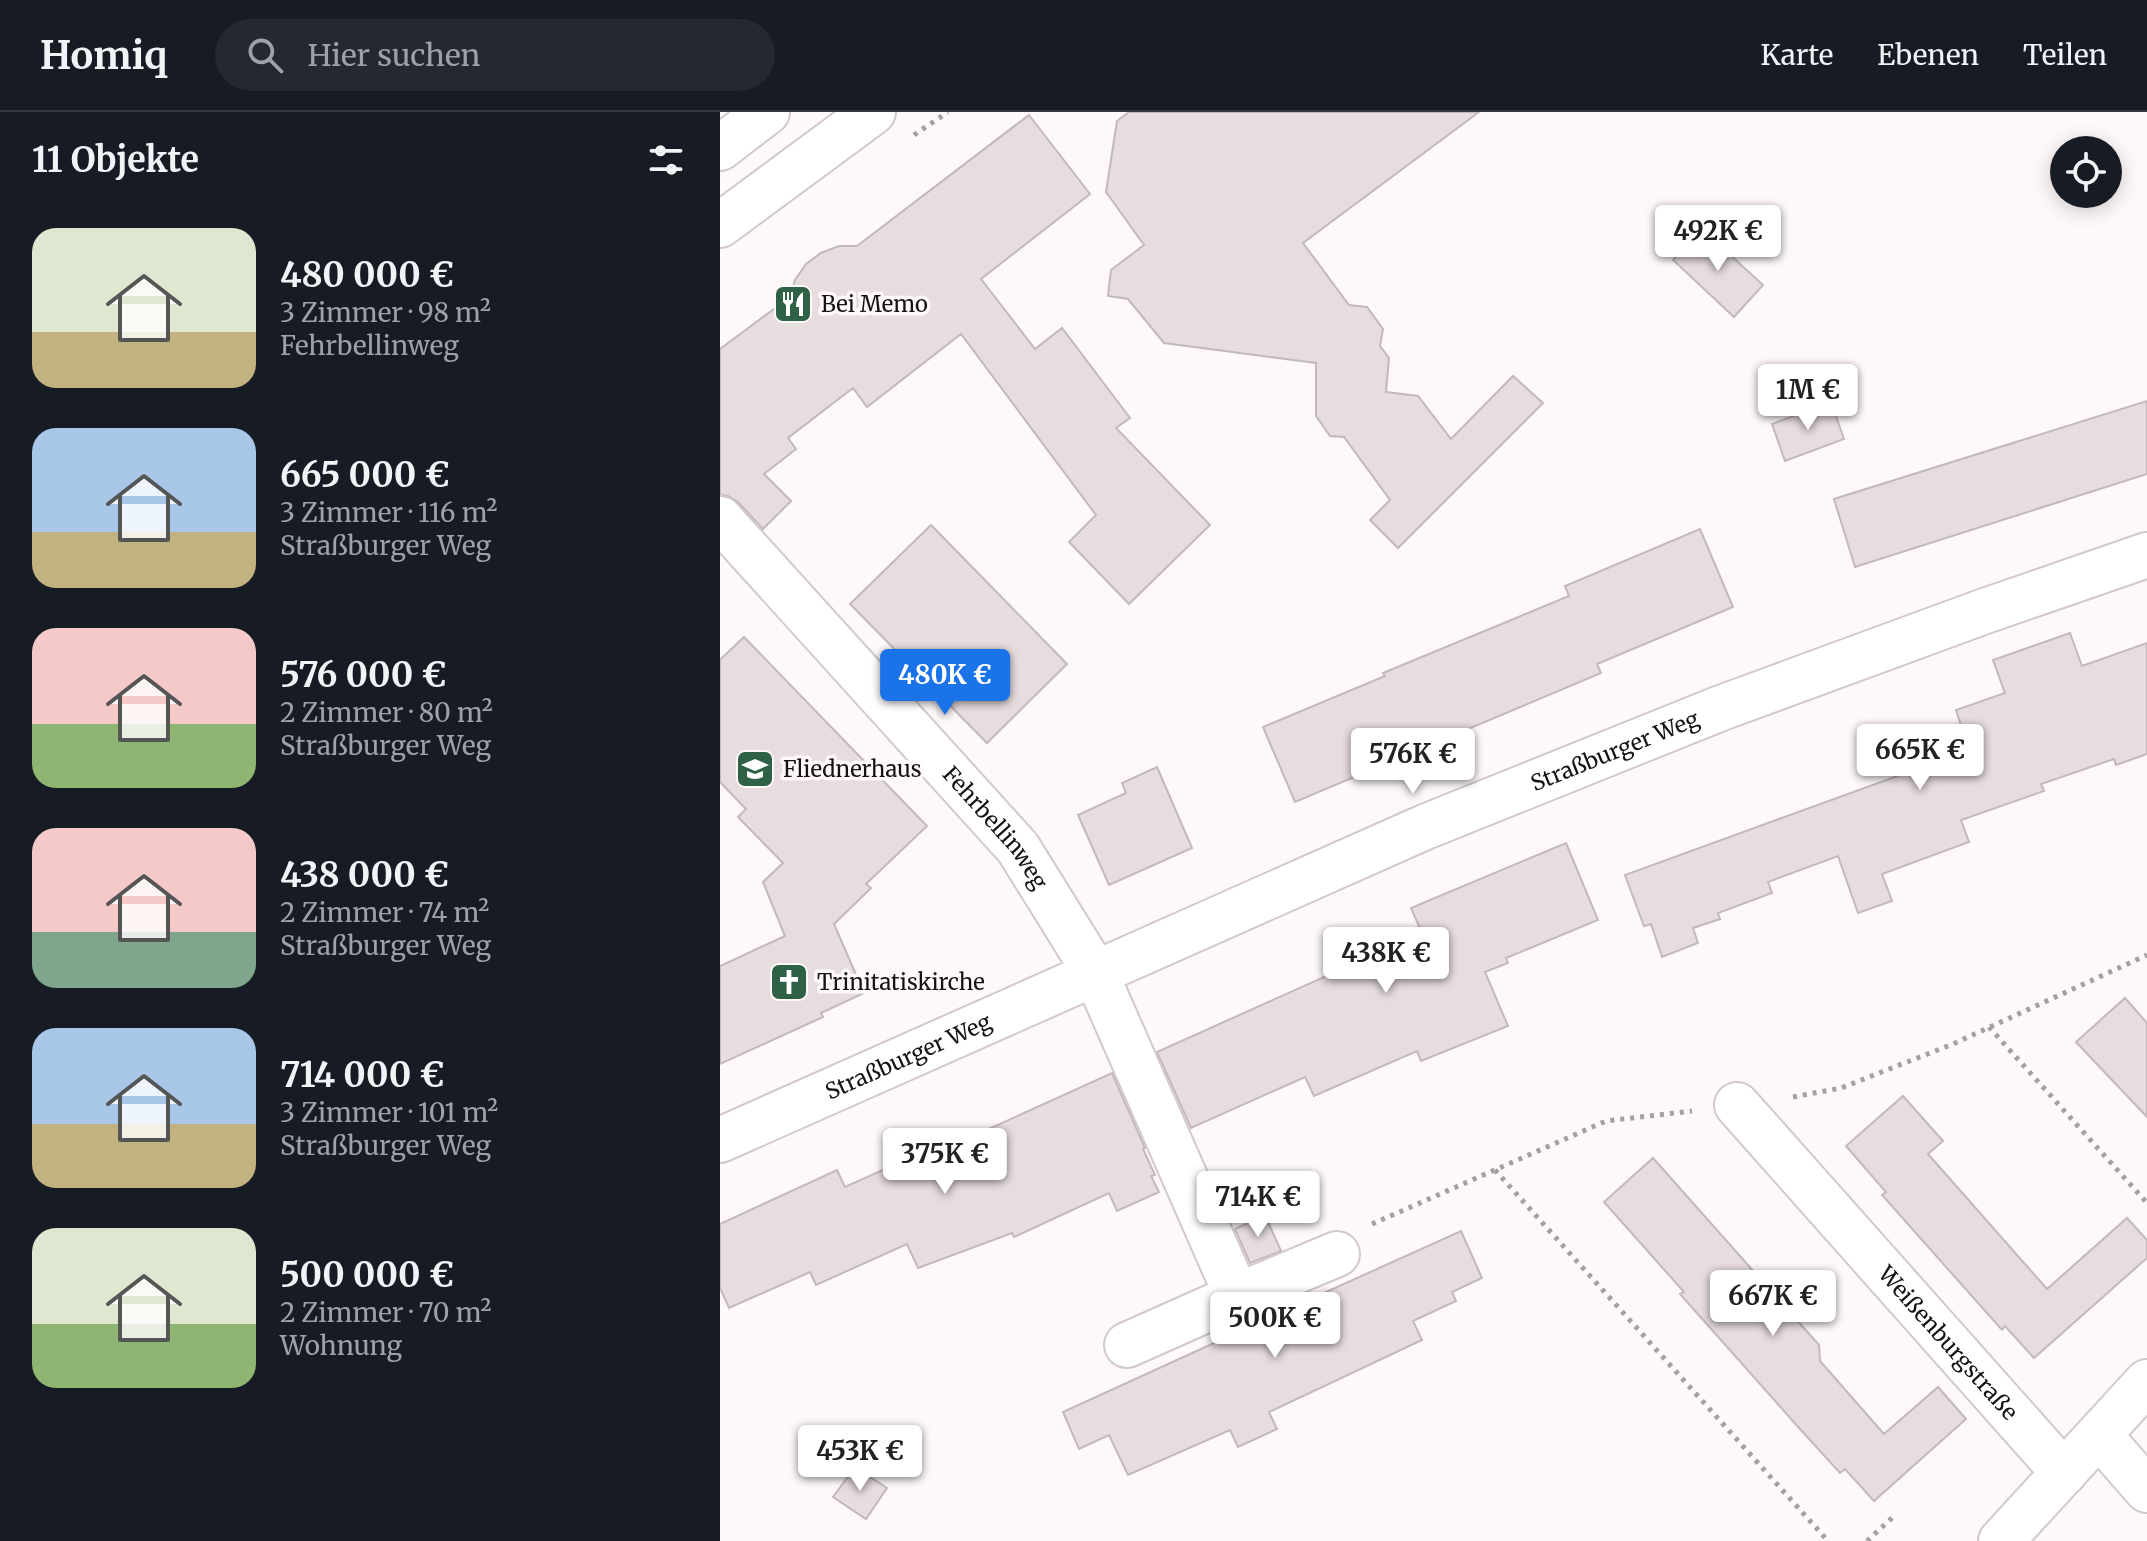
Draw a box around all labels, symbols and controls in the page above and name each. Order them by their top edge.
search box [215,19,775,91]
text: Homiq [40,32,167,79]
icon: search [243,33,287,77]
text: Hier suchen [307,36,480,74]
text: Karte [1761,37,1833,73]
text: Ebenen [1877,37,1979,73]
text: Teilen [2023,37,2107,73]
map controls [2050,136,2122,208]
button: locate [2050,136,2122,208]
icon: filters [644,138,688,182]
text: 11 Objekte [32,139,199,181]
pin: 492K € [1653,205,1783,273]
text: 492K € [1673,214,1763,247]
text: 480 000 € [280,254,454,296]
icon: home [96,260,192,356]
restaurant icon: Bei Memo [772,283,814,325]
place label: Bei Memo [821,290,928,318]
text: 3 Zimmer · 98 m² [280,296,491,329]
text: Fehrbellinweg [280,329,459,362]
pin: 1M € [1761,364,1855,432]
text: 1M € [1776,373,1840,406]
text: 665 000 € [280,454,450,496]
icon: home [96,460,192,556]
text: 3 Zimmer · 116 m² [280,496,497,529]
text: Straßburger Weg [280,529,491,562]
pin: 480K € [880,649,1010,717]
text: 576 000 € [280,654,447,696]
text: 480K € [898,658,992,691]
icon: home [96,660,192,756]
text: 2 Zimmer · 80 m² [280,696,493,729]
street label: Straßburger Weg [1527,704,1703,797]
pin: 665K € [1855,724,1985,792]
pin: 576K € [1348,728,1478,796]
text: Straßburger Weg [280,729,491,762]
text: 665K € [1875,733,1965,766]
text: 576K € [1369,737,1457,770]
school or university icon: Fliednerhaus [734,748,776,790]
place label: Fliednerhaus [783,755,921,783]
street label: Fehrbellinweg [937,760,1054,894]
text: 438 000 € [280,854,449,896]
icon: home [96,860,192,956]
text: 2 Zimmer · 74 m² [280,896,489,929]
pin: 438K € [1321,927,1451,995]
text: Straßburger Weg [280,929,491,962]
text: 438K € [1341,936,1431,969]
church icon: Trinitatiskirche [768,961,810,1003]
place label: Trinitatiskirche [817,968,985,996]
street label: Straßburger Weg [821,1007,996,1105]
text: 714 000 € [280,1054,444,1096]
icon: home [96,1060,192,1156]
text: 3 Zimmer · 101 m² [280,1096,498,1129]
pin: 375K € [880,1128,1010,1196]
text: Straßburger Weg [280,1129,491,1162]
text: 375K € [901,1137,989,1170]
pin: 714K € [1193,1171,1323,1239]
text: 714K € [1215,1180,1301,1213]
text: 500 000 € [280,1254,454,1296]
street label: Weißenburgstraße [1872,1259,2024,1425]
icon: home [96,1260,192,1356]
pin: 667K € [1708,1270,1838,1338]
text: 667K € [1728,1279,1818,1312]
pin: 500K € [1210,1292,1340,1360]
text: 2 Zimmer · 70 m² [280,1296,491,1329]
text: 500K € [1228,1301,1322,1334]
text: Wohnung [280,1329,402,1362]
pin: 453K € [795,1425,925,1493]
text: 453K € [816,1434,904,1467]

